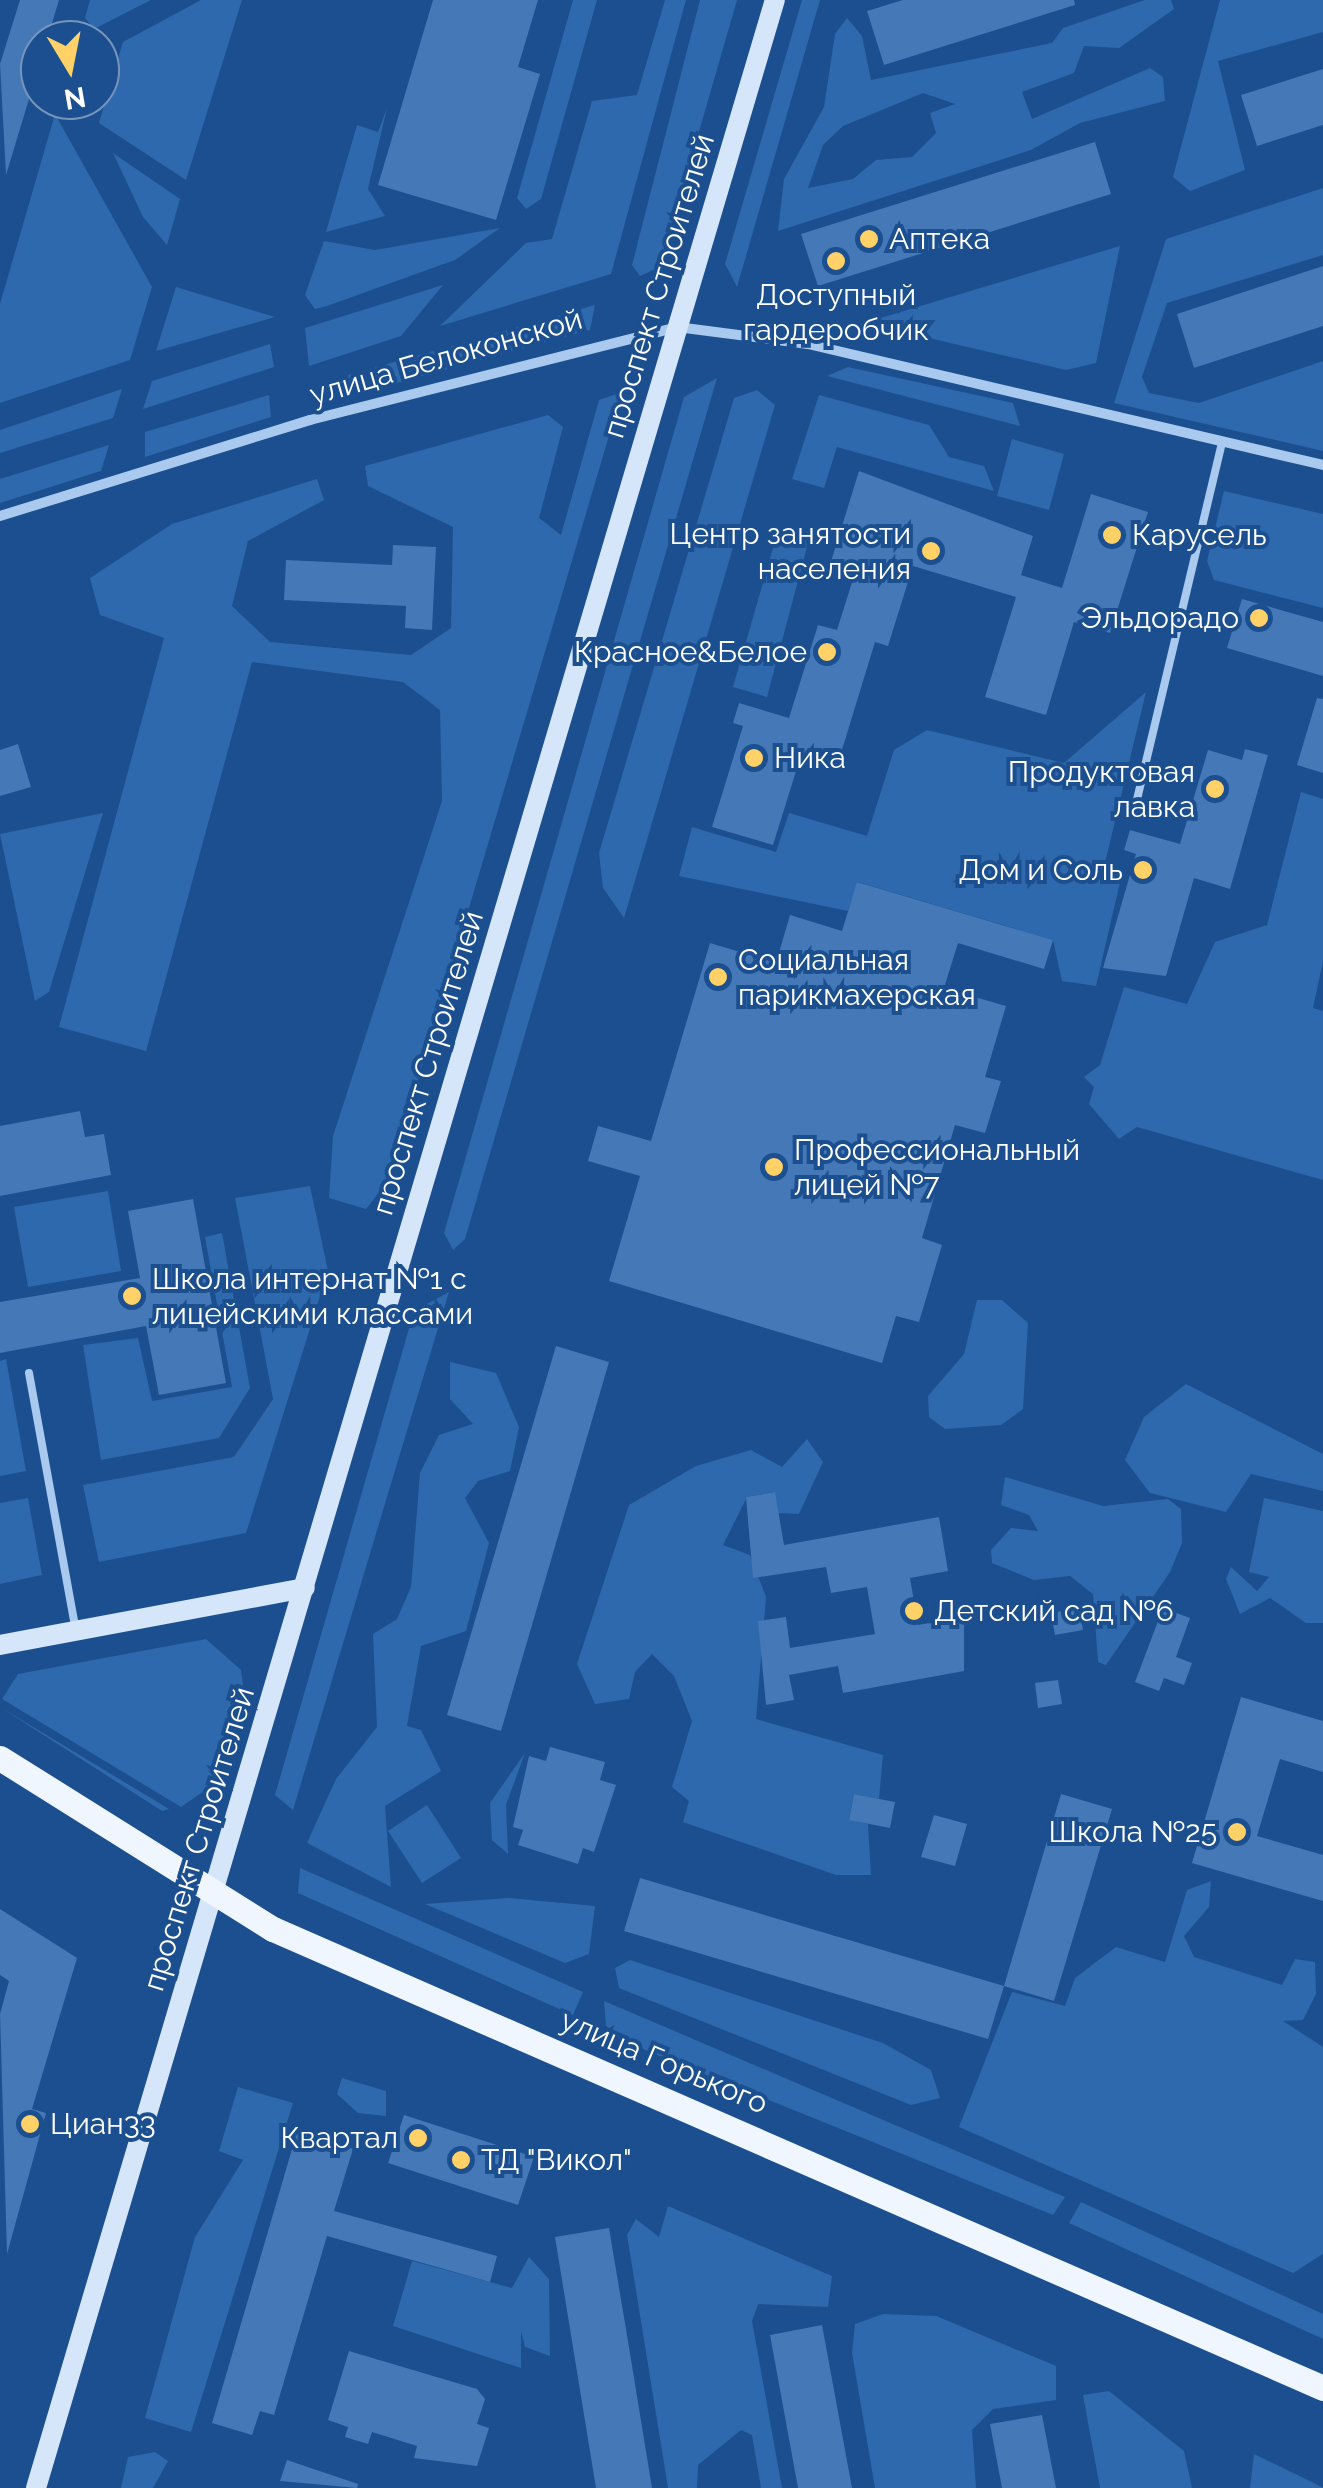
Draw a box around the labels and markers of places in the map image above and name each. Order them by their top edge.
place label: Аптека [889,221,990,257]
marker: Аптека [858,228,880,250]
marker: Доступный гардеробчик [825,250,847,272]
place label: Доступный гардеробчик [743,277,929,348]
place label: Центр занятости населения [670,516,911,586]
place label: Карусель [1132,517,1267,553]
marker: Карусель [1101,524,1123,546]
marker: Центр занятости населения [920,540,942,562]
place label: Эльдорадо [1080,600,1239,636]
marker: Эльдорадо [1248,607,1270,629]
place label: Красное&Белое [574,634,807,670]
marker: Красное&Белое [816,641,838,663]
place label: Ника [774,740,846,776]
marker: Ника [743,747,765,769]
place label: Продуктовая лавка [1008,754,1195,824]
marker: Продуктовая лавка [1204,778,1226,800]
place label: Дом и Соль [958,852,1123,888]
marker: Дом и Соль [1132,859,1154,881]
place label: Социальная парикмахерская [738,942,976,1012]
marker: Социальная парикмахерская [707,966,729,988]
place label: Профессиональный лицей №7 [794,1132,1080,1202]
marker: Профессиональный лицей №7 [763,1156,785,1178]
place label: Школа интернат №1 с лицейскими классами [152,1261,473,1332]
marker: Школа интернат №1 с лицейскими классами [121,1285,143,1307]
place label: Детский сад №6 [934,1593,1174,1629]
marker: Детский сад №6 [903,1600,925,1622]
place label: Школа №25 [1049,1814,1217,1850]
marker: Школа №25 [1226,1821,1248,1843]
place label: Циан33 [50,2106,156,2142]
marker: Циан33 [19,2113,41,2135]
place label: Квартал [280,2120,398,2156]
marker: Квартал [407,2127,429,2149]
place label: ТД "Викол" [481,2142,632,2178]
marker: ТД "Викол" [450,2149,472,2171]

